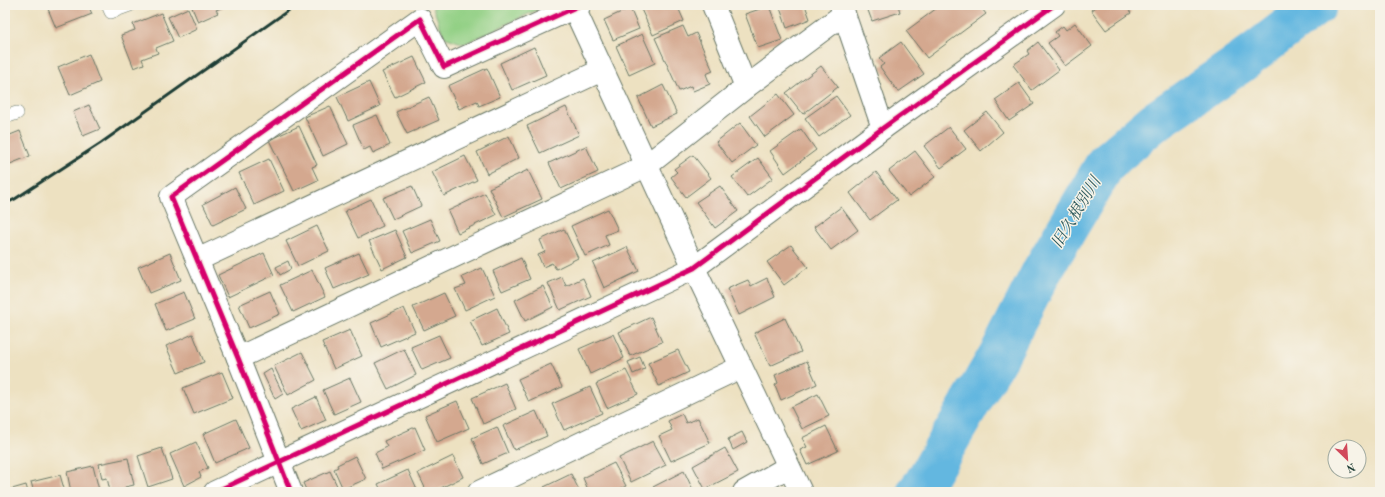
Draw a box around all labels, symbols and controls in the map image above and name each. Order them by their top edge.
water label: 旧久根別川 [1048,172,1105,251]
north arrow [1327,439,1367,479]
text: N [1344,460,1357,474]

